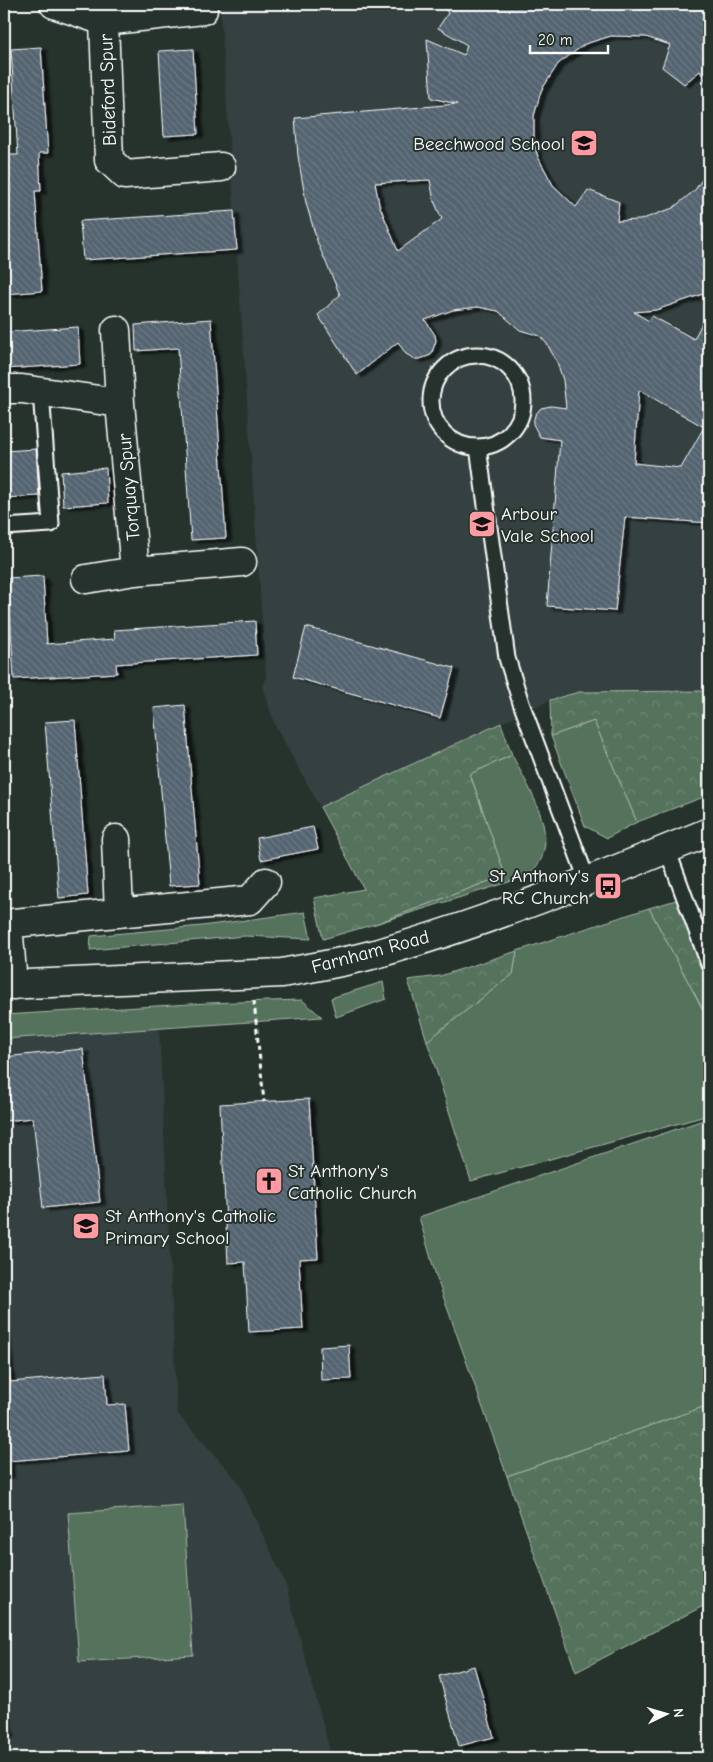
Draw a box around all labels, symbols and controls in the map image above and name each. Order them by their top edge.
scale bar [530,22,608,54]
text: 20 m [538,31,572,49]
street label: Bideford Spur [95,33,121,146]
school or university icon: Beechwood School [569,128,599,158]
place label: Beechwood School [413,133,565,155]
street label: Torquay Spur [113,432,145,541]
place label: Arbour Vale School [501,503,594,547]
school or university icon: Arbour Vale School [467,509,497,539]
place label: St Anthony's RC Church [489,865,589,909]
bus stop icon: St Anthony's RC Church [593,871,623,901]
street label: Farnham Road [309,926,431,978]
place label: St Anthony's Catholic Church [288,1160,417,1204]
church icon: St Anthony's Catholic Church [254,1166,284,1196]
place label: St Anthony's Catholic Primary School [105,1205,276,1249]
school or university icon: St Anthony's Catholic Primary School [71,1211,101,1241]
north arrow [640,1690,690,1740]
text: N [670,1708,687,1718]

